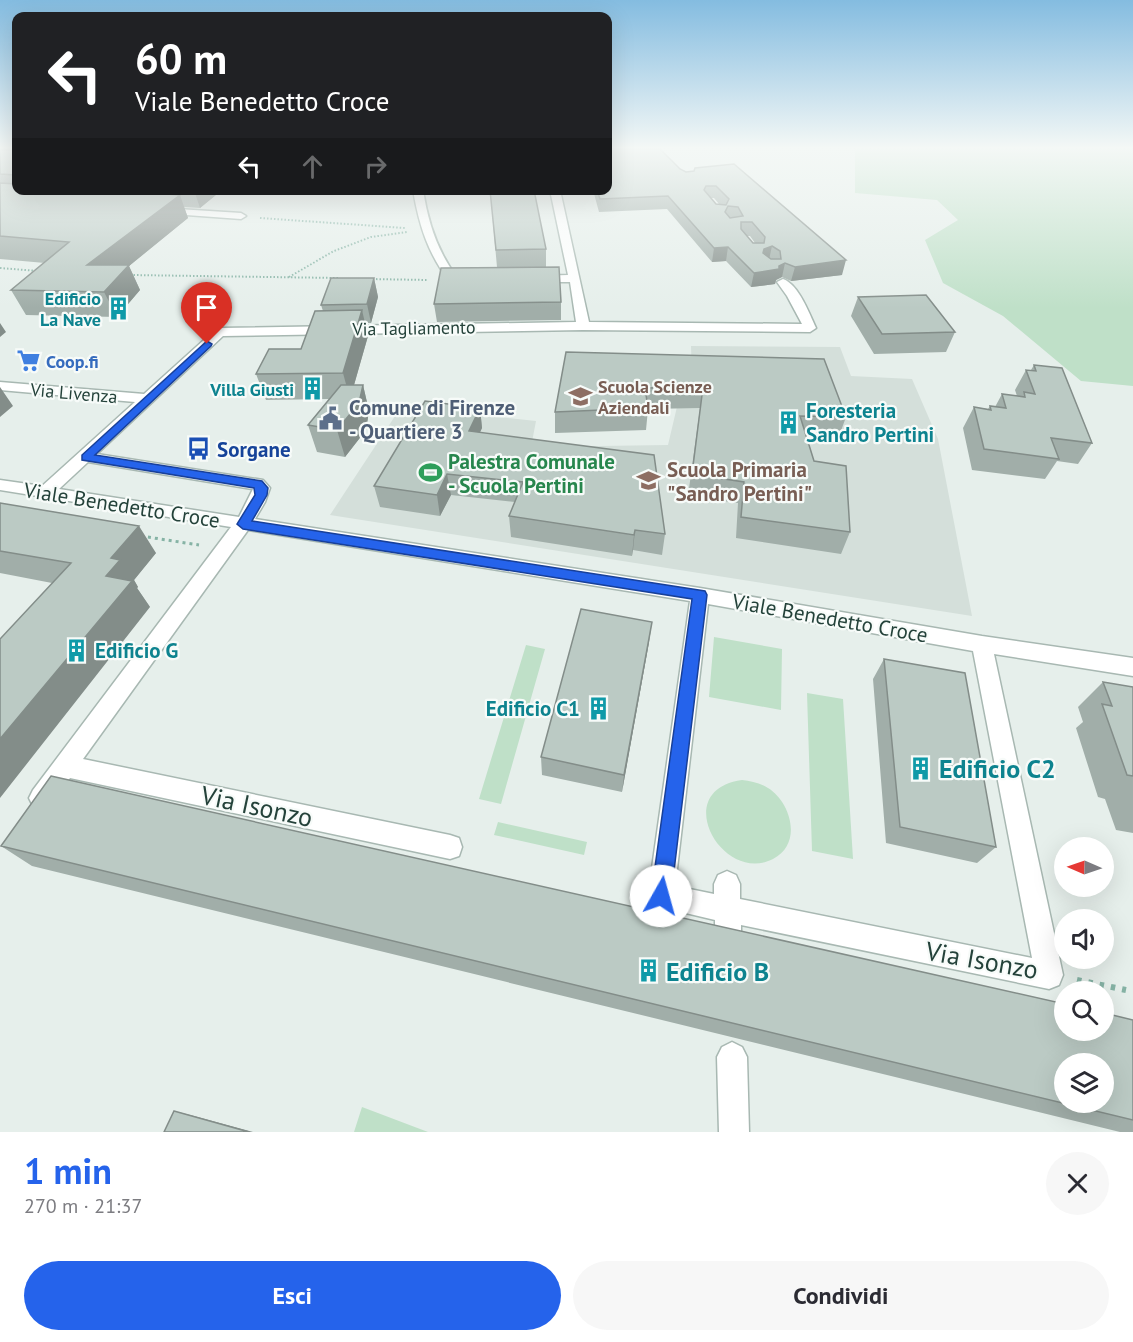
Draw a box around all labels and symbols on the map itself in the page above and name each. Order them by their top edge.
pin [181,282,232,344]
place label: Edificio La Nave [40,287,101,331]
building icon: Edificio La Nave [106,295,132,321]
street label: Via Tagliamento [351,315,476,341]
supermarket icon: Coop.fi [15,348,41,374]
place label: Coop.fi [46,350,99,373]
place label: Scuola Scienze Aziendali [598,375,712,419]
building icon: Villa Giusti [299,376,325,402]
street label: Via Livenza [28,378,119,408]
place label: Villa Giusti [209,378,294,401]
school or university icon: Scuola Scienze Aziendali [567,383,593,409]
place label: Comune di Firenze - Quartiere 3 [349,394,515,445]
place label: Foresteria Sandro Pertini [806,397,934,448]
public building icon: Comune di Firenze - Quartiere 3 [318,406,344,432]
building icon: Foresteria Sandro Pertini [775,409,801,435]
bus stop icon: Sorgane [186,436,212,462]
place label: Sorgane [217,436,291,463]
place label: Palestra Comunale - Scuola Pertini [448,448,615,499]
place label: Scuola Primaria "Sandro Pertini" [667,456,812,507]
sports icon: Palestra Comunale - Scuola Pertini [417,460,443,486]
school or university icon: Scuola Primaria "Sandro Pertini" [636,468,662,494]
street label: Viale Benedetto Croce [21,476,222,534]
street label: Viale Benedetto Croce [729,587,930,648]
building icon: Edificio G [64,637,90,663]
place label: Edificio G [95,637,178,664]
place label: Edificio C1 [486,695,580,722]
building icon: Edificio C1 [585,695,611,721]
place label: Edificio C2 [939,752,1056,785]
building icon: Edificio C2 [908,755,934,781]
street label: Via Isonzo [197,778,316,834]
north arrow [1054,837,1114,897]
position arrow [629,864,693,928]
street label: Via Isonzo [922,934,1041,986]
place label: Edificio B [666,955,769,988]
building icon: Edificio B [635,958,661,984]

